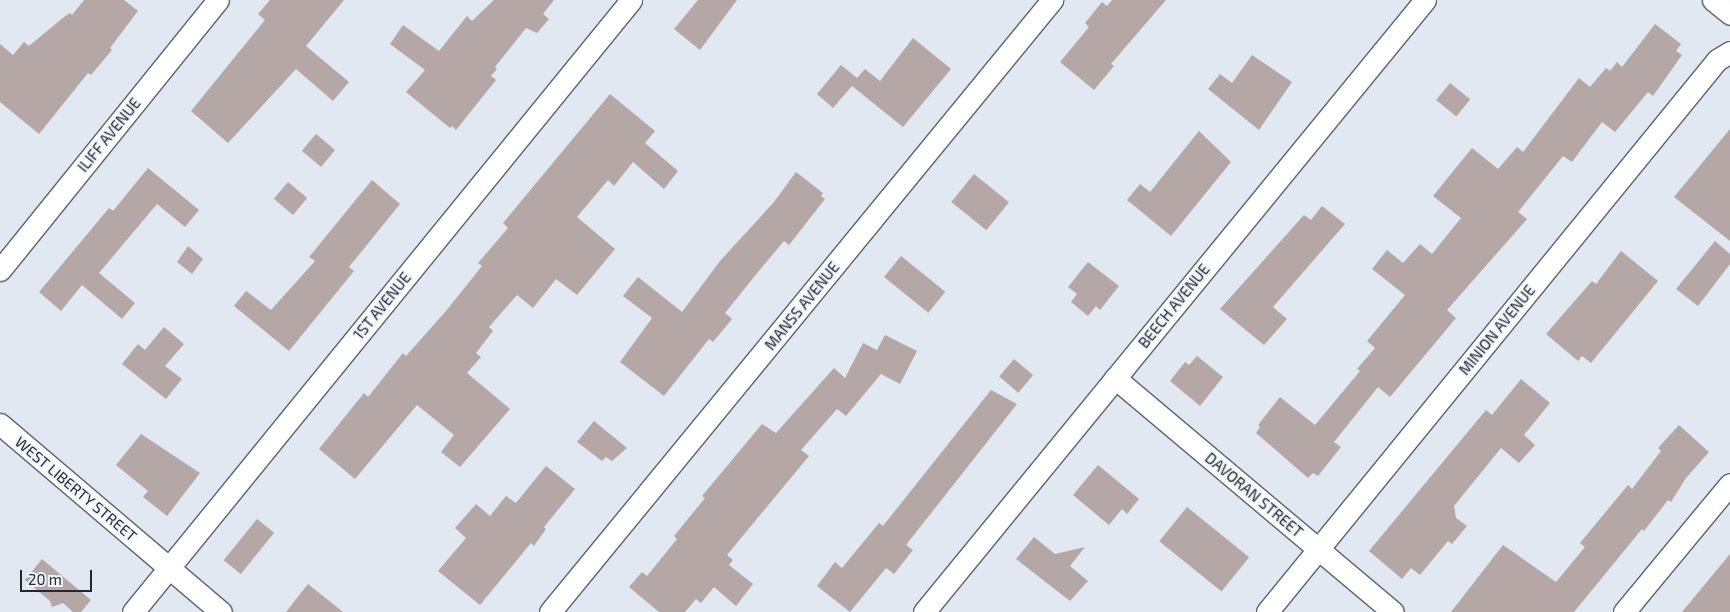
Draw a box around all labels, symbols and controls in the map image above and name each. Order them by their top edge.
street label: ILIFF AVENUE [74,94,144,176]
street label: MANSS AVENUE [761,258,843,354]
street label: BEECH AVENUE [1135,260,1213,352]
street label: 1ST AVENUE [349,269,415,343]
street label: MINION AVENUE [1455,281,1539,379]
street label: WEST LIBERTY STREET [11,433,141,545]
street label: DAVORAN STREET [1201,449,1307,541]
scale bar [22,560,95,592]
text: 20 m [28,570,62,588]

